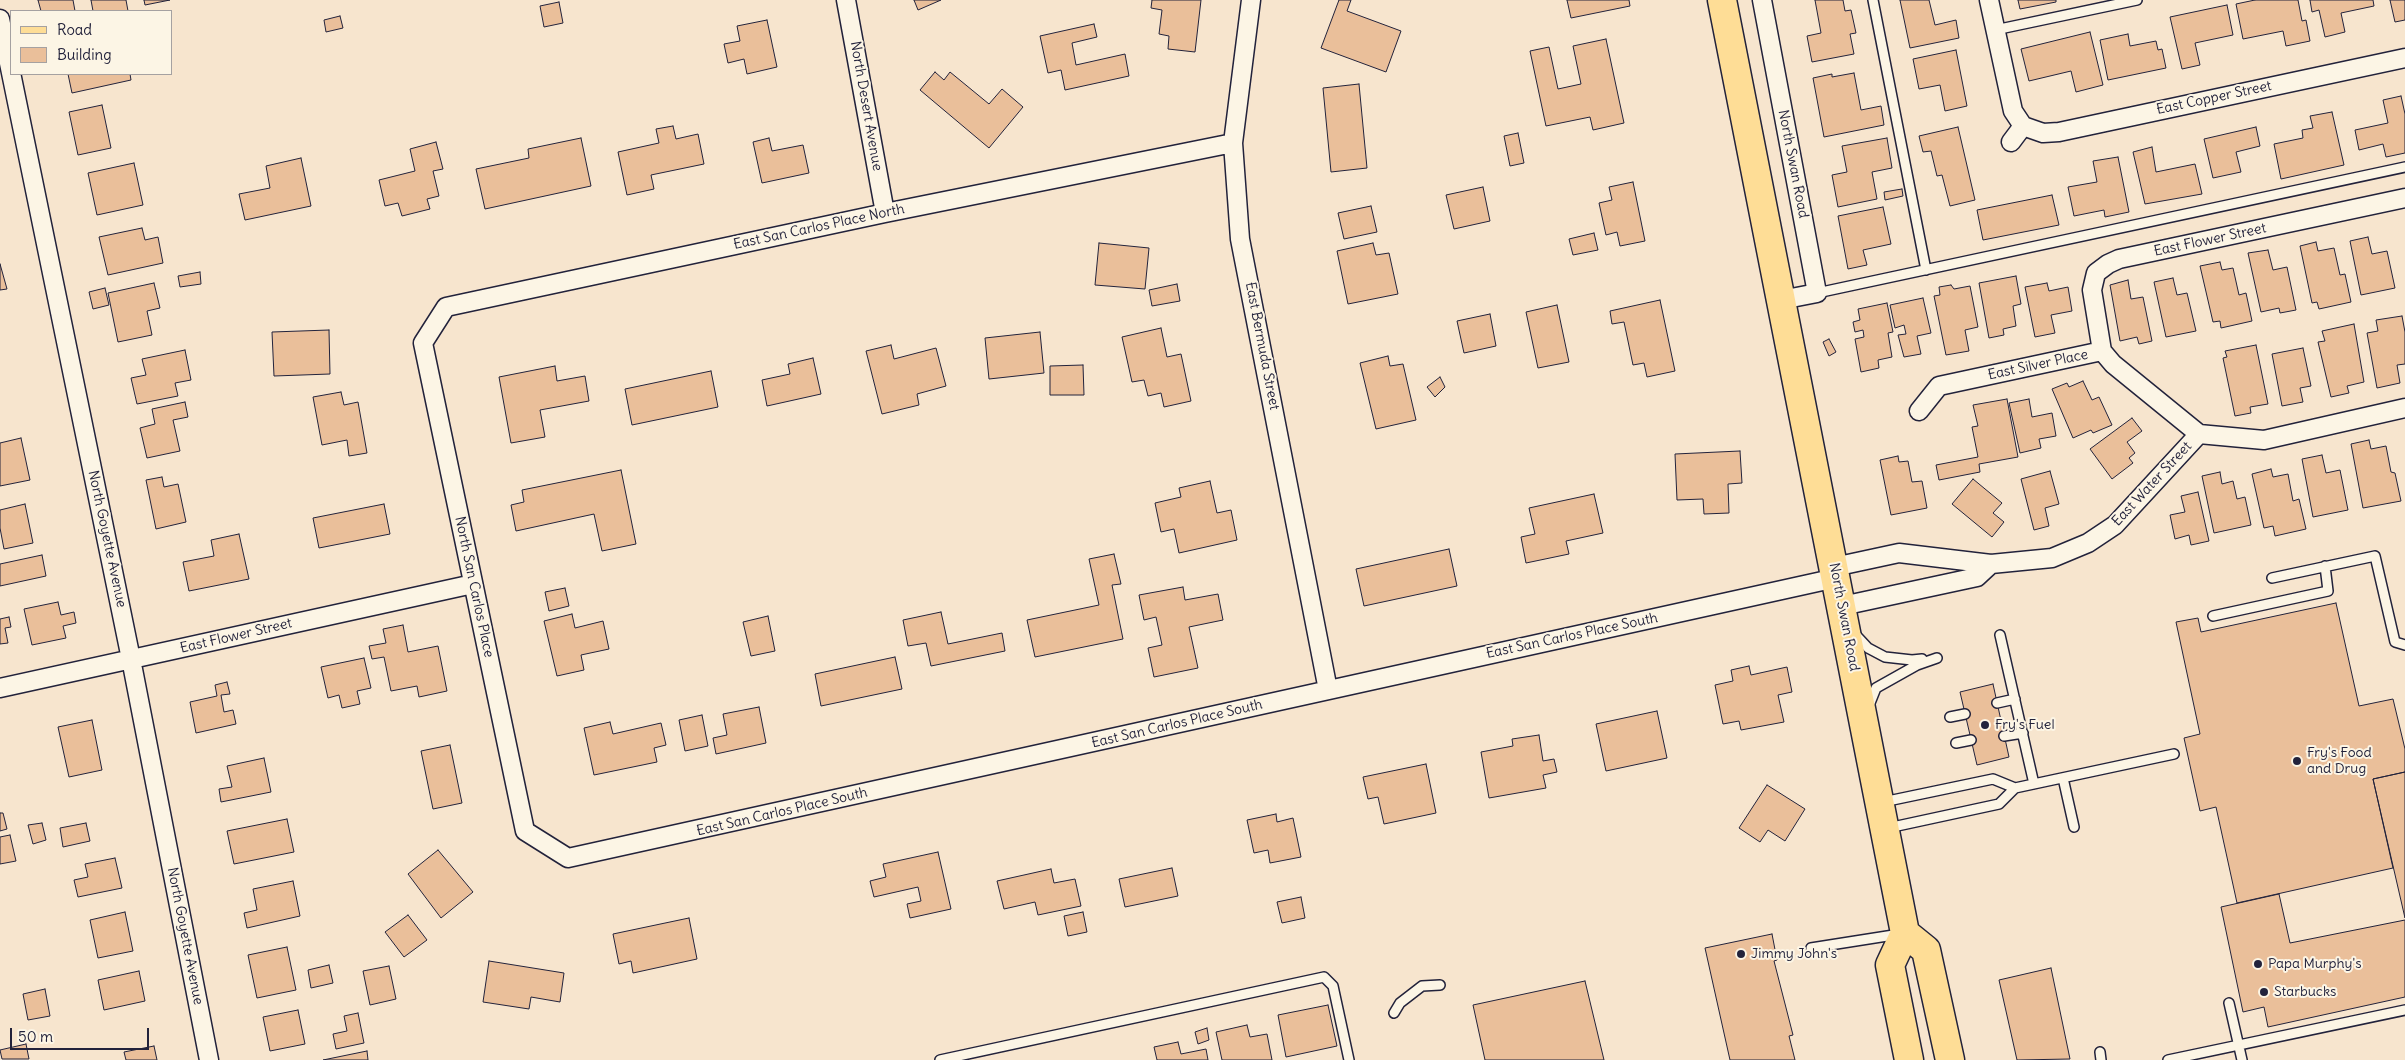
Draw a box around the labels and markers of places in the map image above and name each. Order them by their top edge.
place label: Fry's Fuel [1995,717,2055,733]
marker: Fry's Fuel [1979,719,1991,731]
place label: Fry's Food and Drug [2307,745,2372,778]
marker: Fry's Food and Drug [2291,755,2303,767]
place label: Jimmy John's [1751,946,1837,962]
marker: Jimmy John's [1735,948,1747,960]
place label: Papa Murphy's [2268,956,2362,972]
marker: Papa Murphy's [2252,958,2264,970]
place label: Starbucks [2274,984,2336,1000]
marker: Starbucks [2258,986,2270,998]

